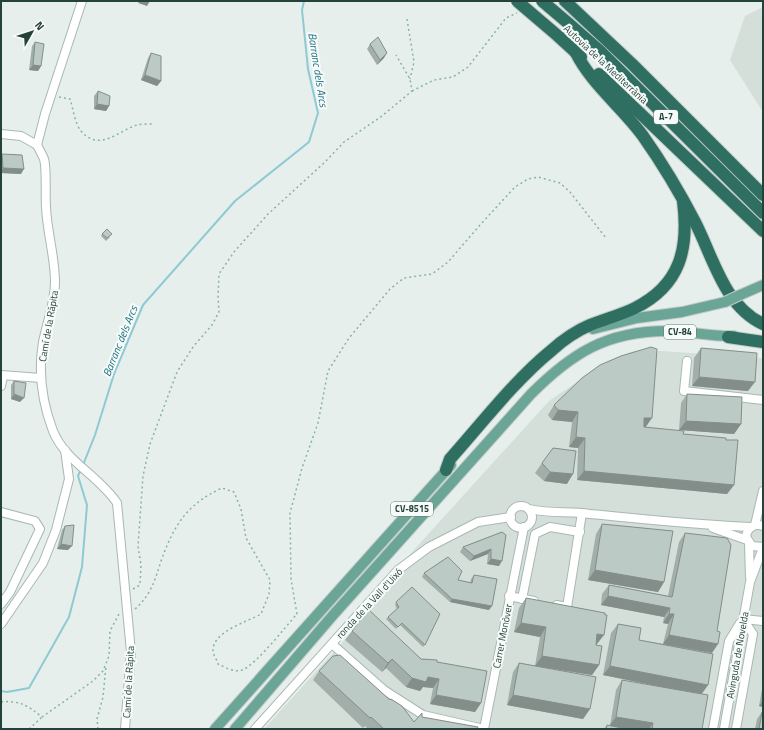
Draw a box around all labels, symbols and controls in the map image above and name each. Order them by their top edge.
north arrow [12,12,52,52]
text: N [31,18,48,34]
street label: Autovia de la Mediterrània [560,21,651,107]
water label: Barranc dels Arcs [304,32,332,110]
road number: A-7 [654,110,678,124]
street label: Camí de la Ràpita [35,289,62,363]
water label: Barranc dels Arcs [98,302,142,379]
road number: CV-84 [664,325,696,339]
road number: CV-8515 [391,502,433,516]
street label: ronda de la Vall d'Uixó [333,565,406,642]
street label: Carrer Monòver [489,602,516,670]
street label: Avinguda de Novelda [722,610,753,700]
street label: Camí de la Ràpita [119,645,138,719]

